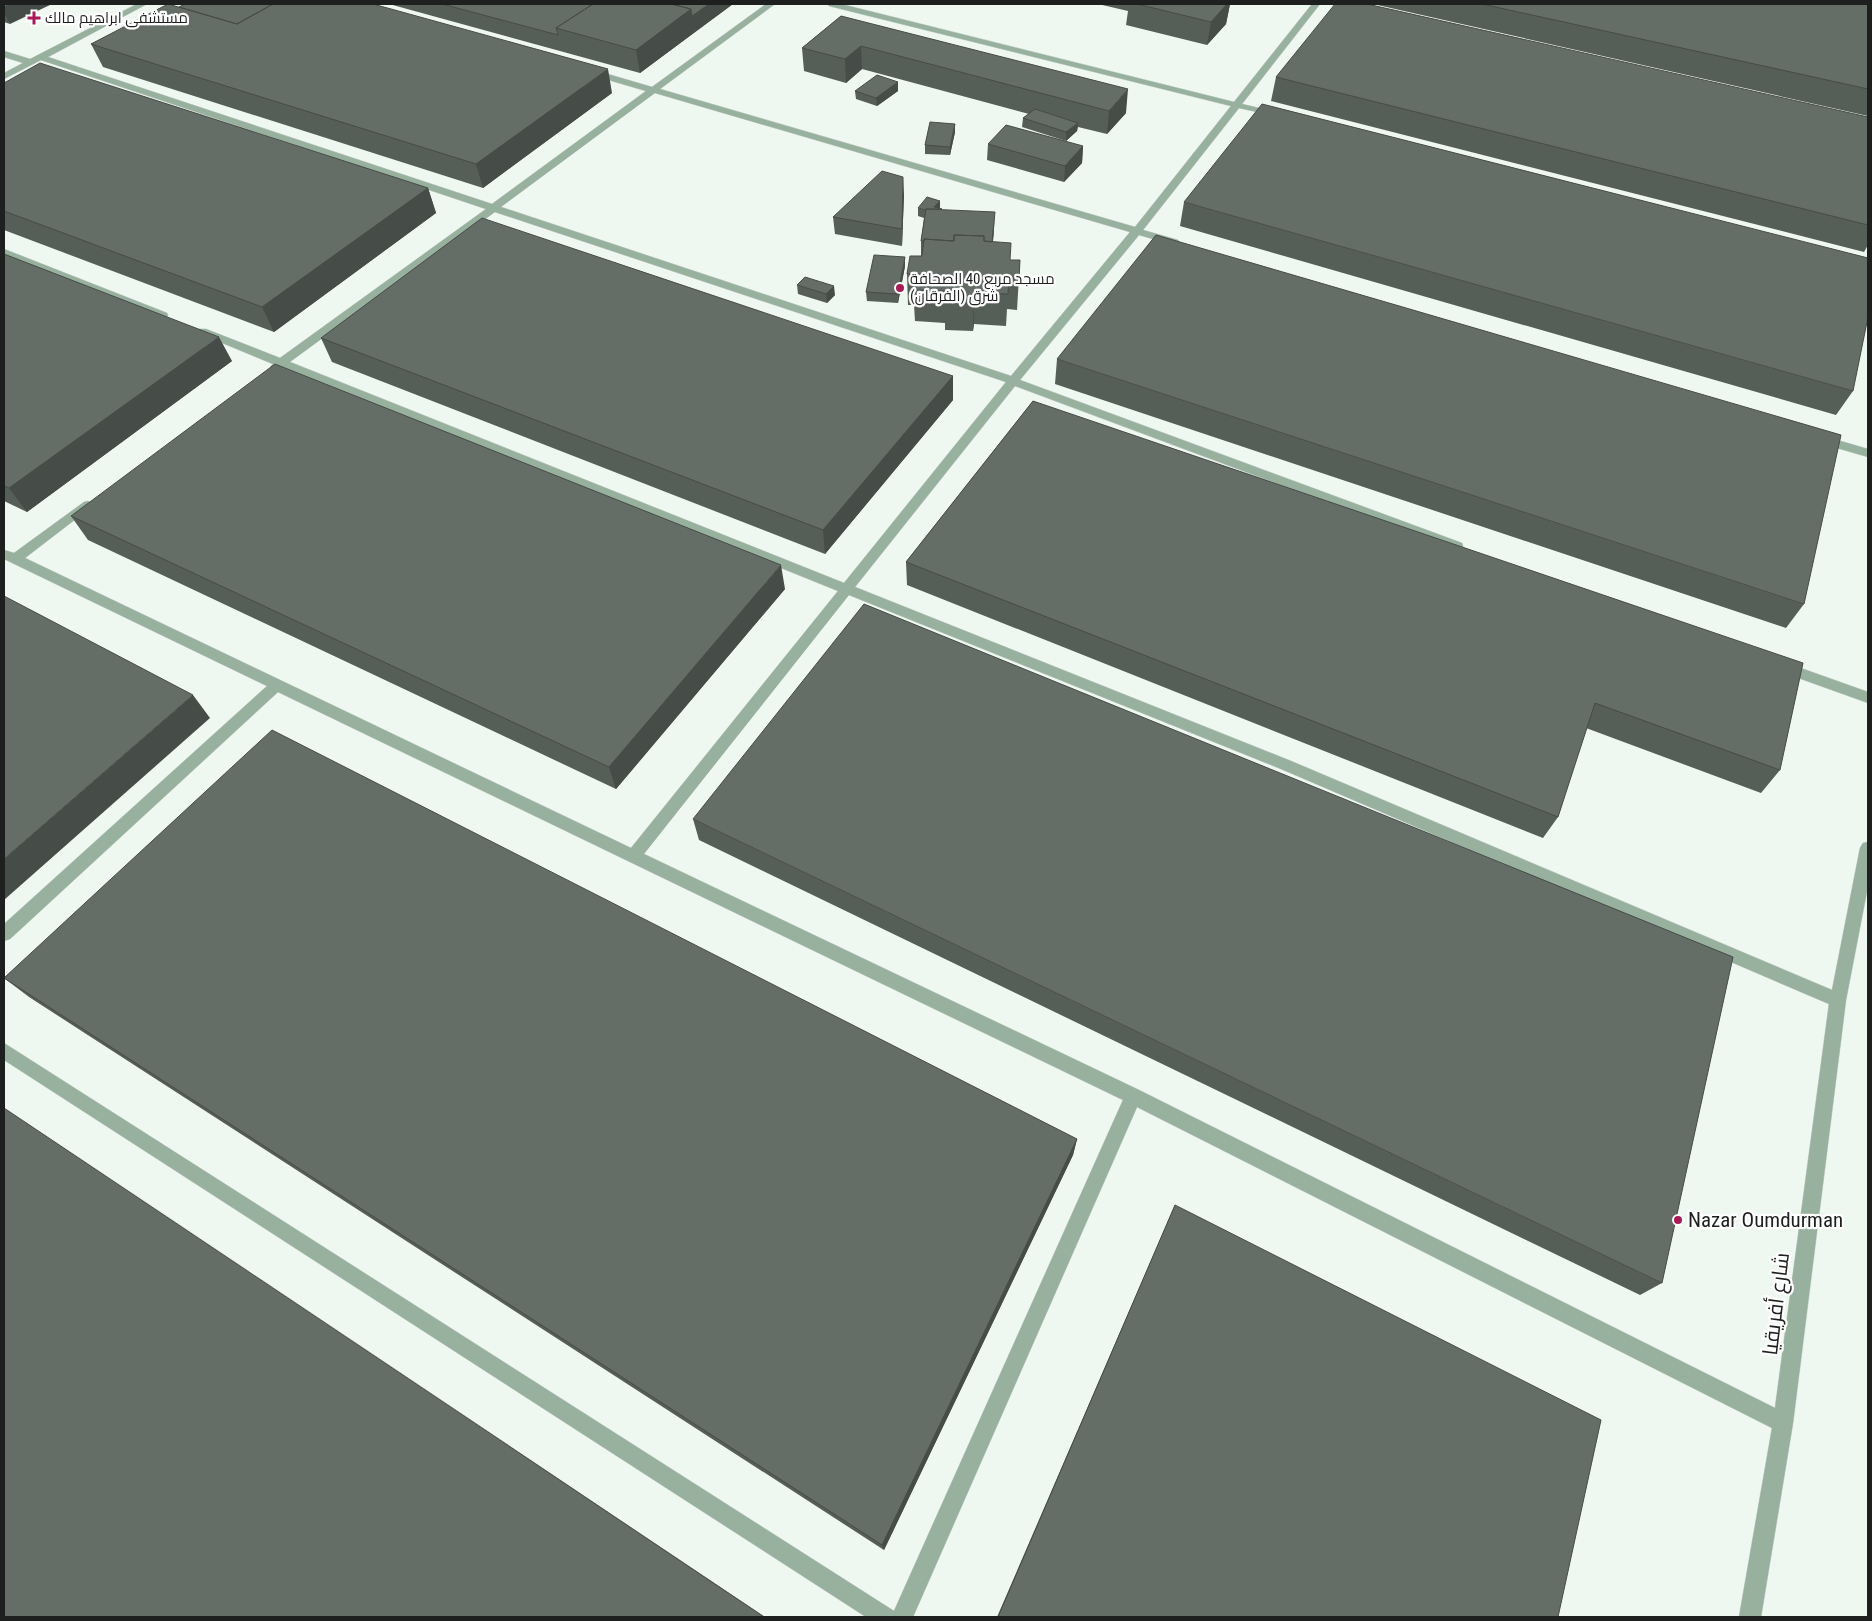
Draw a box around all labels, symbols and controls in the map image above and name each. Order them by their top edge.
place label: مستشفى ابراهيم مالك [45,9,188,28]
marker: مستشفى ابراهيم مالك [27,11,41,25]
place label: مسجد مربع 40 الصحافة شرق (الفرقان) [910,270,1055,306]
marker: مسجد مربع 40 الصحافة شرق (الفرقان) [894,282,906,294]
place label: Nazar Oumdurman [1688,1208,1843,1232]
marker: Nazar Oumdurman [1672,1214,1684,1226]
street label: شارع أفريقيا [1757,1251,1796,1357]

